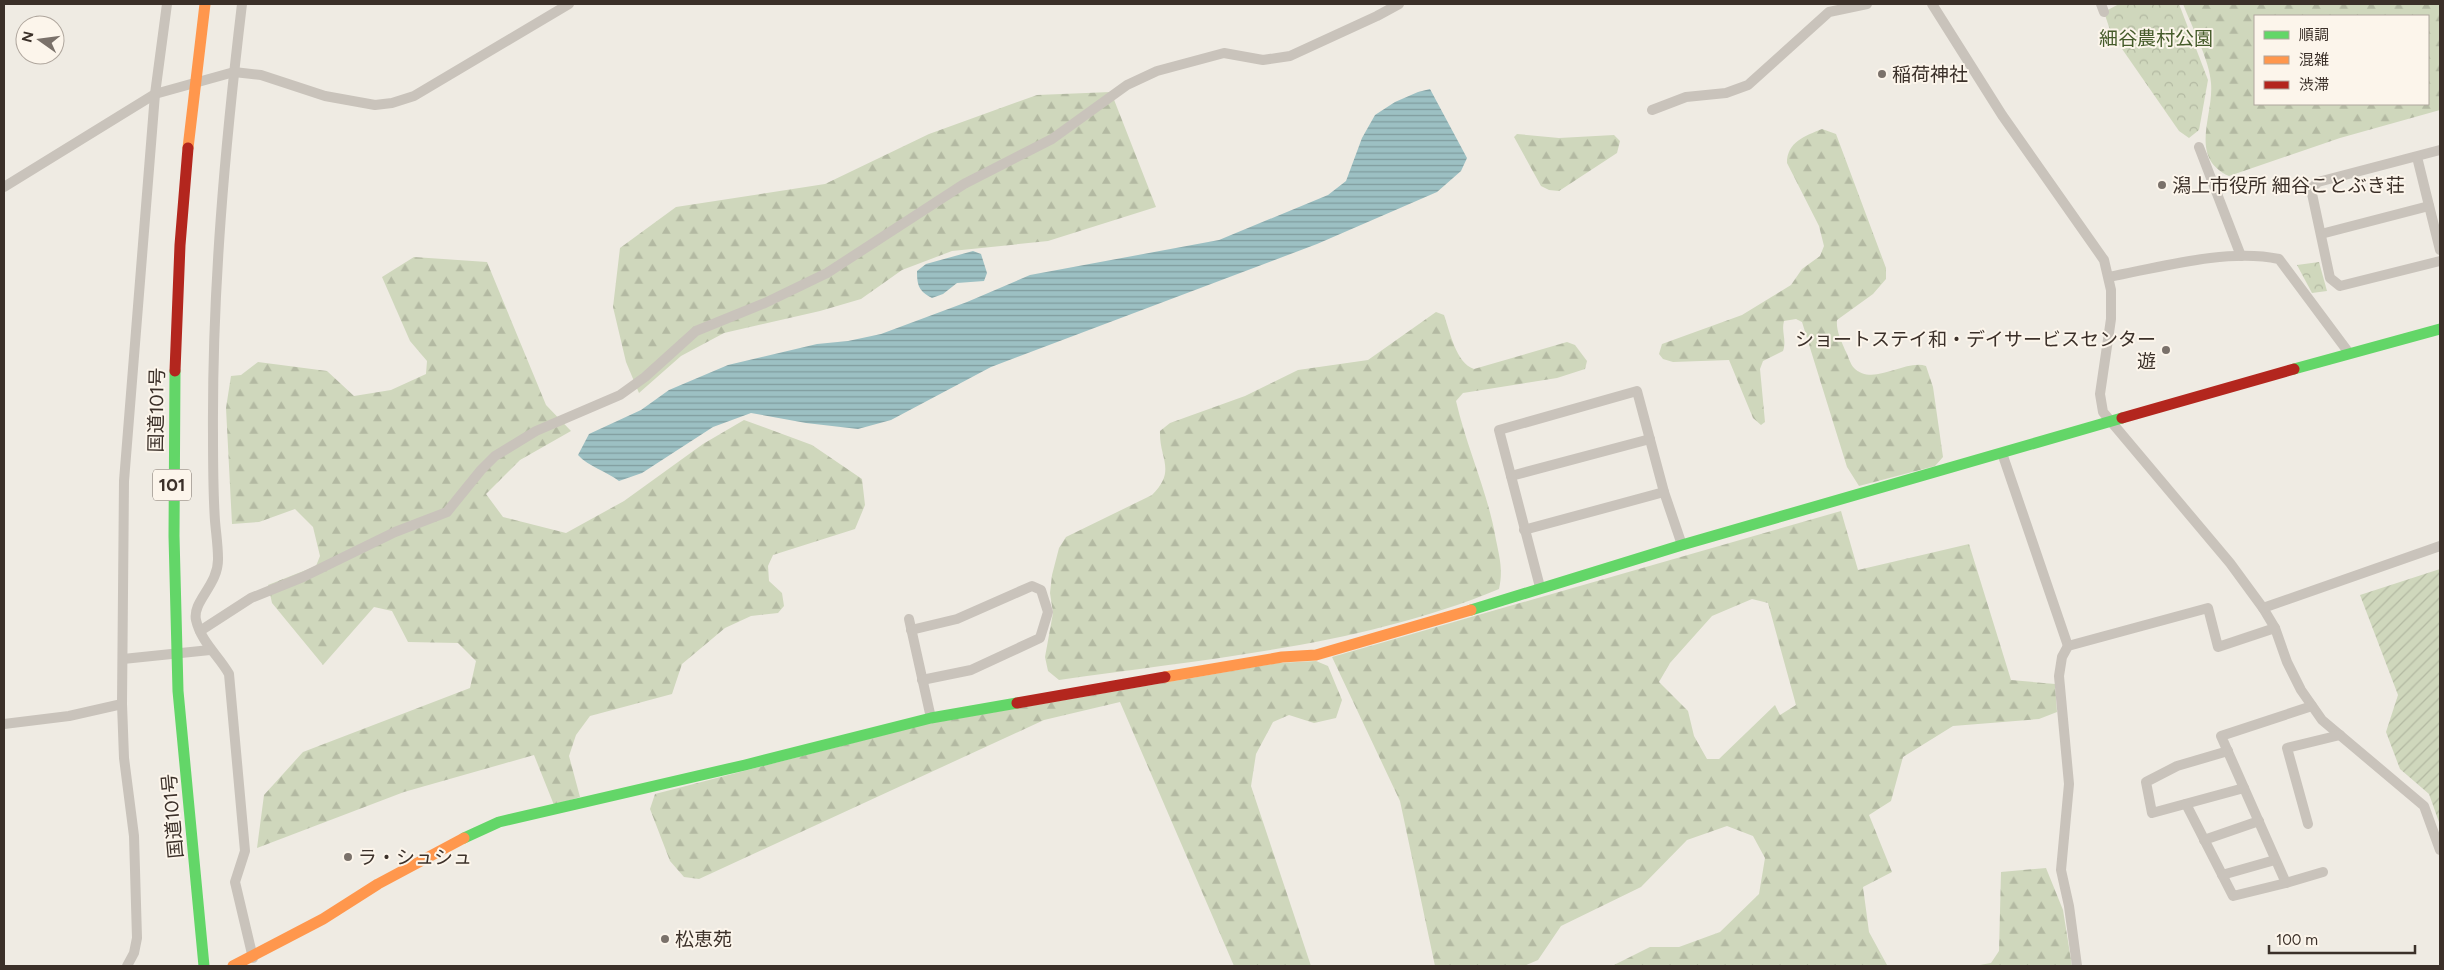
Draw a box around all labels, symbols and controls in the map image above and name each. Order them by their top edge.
north arrow [15,15,65,65]
legend [2254,15,2429,105]
text: 順調 [2299,26,2329,44]
park label: 細谷農村公園 [2099,27,2213,50]
text: N [18,30,37,44]
text: 混雑 [2299,51,2329,69]
place label: 稲荷神社 [1892,63,1968,86]
marker: 稲荷神社 [1876,68,1888,80]
text: 渋滞 [2299,76,2329,94]
place label: 潟上市役所 細谷ことぶき荘 [2172,174,2405,197]
marker: 潟上市役所 細谷ことぶき荘 [2156,179,2168,191]
place label: ショートステイ和・デイサービスセンター 遊 [1795,328,2156,373]
marker: ショートステイ和・デイサービスセンター 遊 [2160,344,2172,356]
street label: 国道101号 [144,367,169,453]
road number: 101 [153,470,191,500]
street label: 国道101号 [157,773,188,859]
place label: ラ・シュシュ [358,846,472,869]
marker: ラ・シュシュ [342,851,354,863]
scale bar [2269,922,2415,954]
place label: 松恵苑 [675,928,732,951]
text: 100 m [2276,931,2318,949]
marker: 松恵苑 [659,933,671,945]

